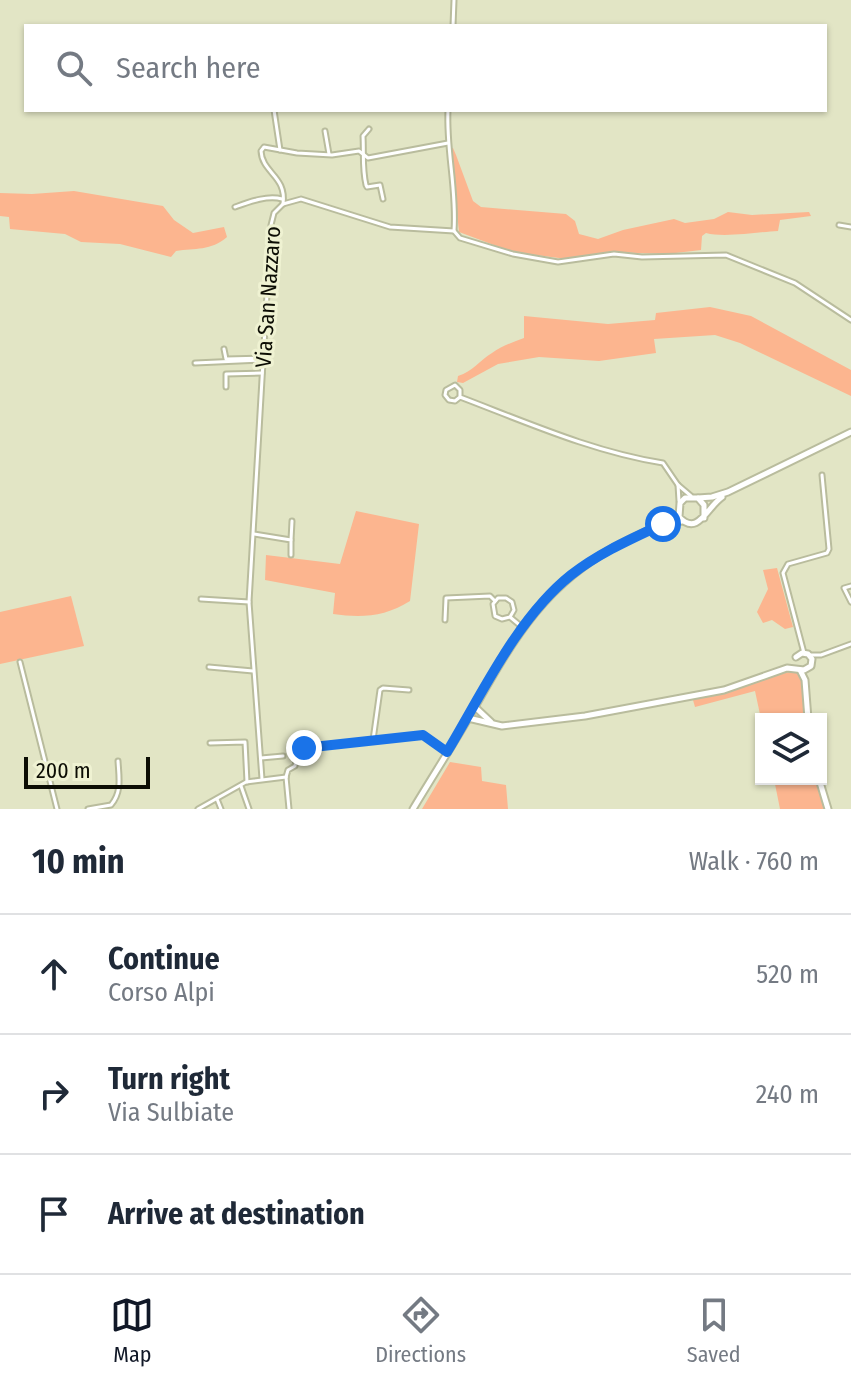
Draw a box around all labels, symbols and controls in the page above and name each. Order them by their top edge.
search box [24,24,827,112]
icon: search [52,46,96,90]
text: Search here [116,50,261,86]
street label: Via San Nazzaro [250,225,286,369]
route start [645,506,681,542]
map controls [755,713,827,785]
button: layers [755,713,827,785]
route end [286,730,322,766]
scale bar [24,753,150,789]
text: 200 m [36,757,91,784]
text: 10 min [32,841,125,882]
text: Walk · 760 m [689,846,819,877]
text: Continue [108,941,220,977]
icon: ahead [32,952,76,996]
text: 520 m [756,959,819,990]
text: Corso Alpi [108,977,215,1008]
text: Turn right [108,1061,230,1097]
icon: right [32,1072,76,1116]
text: 240 m [756,1079,819,1110]
text: Via Sulbiate [108,1097,234,1128]
icon: arrive [32,1192,76,1236]
text: Arrive at destination [108,1196,365,1232]
tab: Map [110,1293,154,1368]
tab: Directions [375,1293,466,1368]
tab: Saved [687,1293,741,1368]

